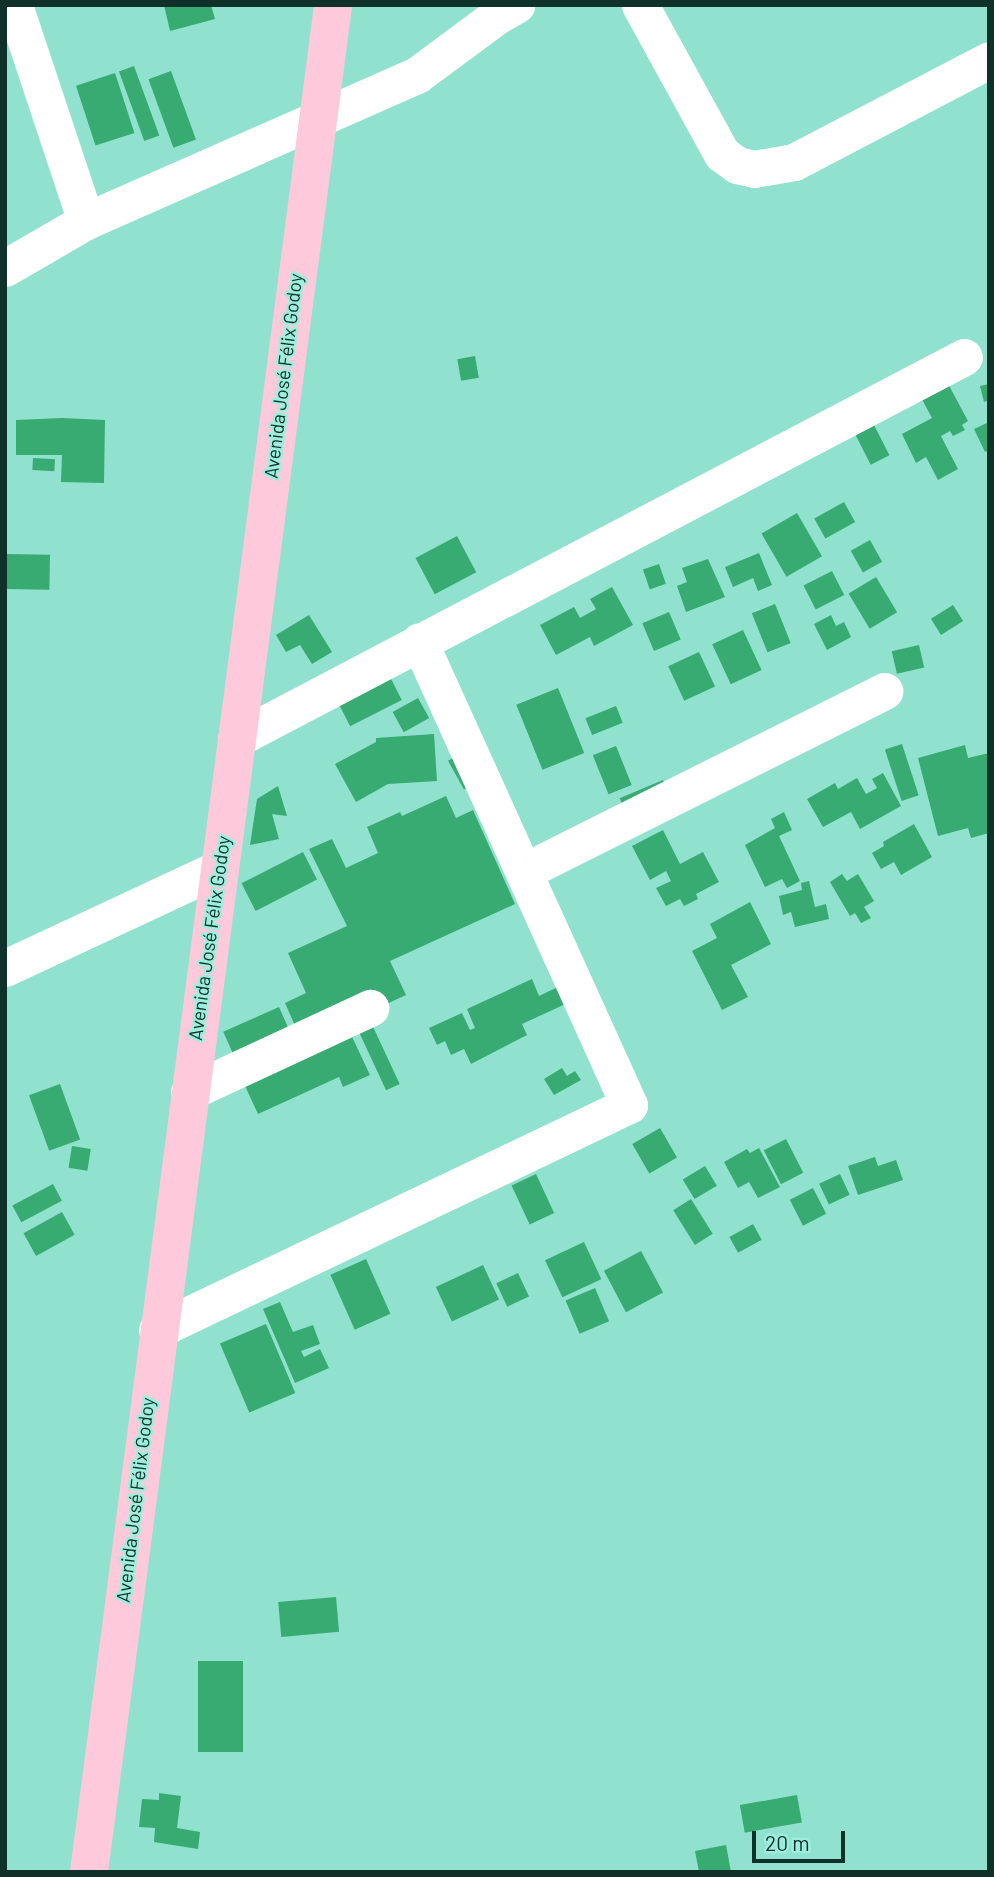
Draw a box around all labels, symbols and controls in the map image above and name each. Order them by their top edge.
street label: Avenida José Félix Godoy [259,272,307,480]
street label: Avenida José Félix Godoy [183,834,235,1042]
street label: Avenida José Félix Godoy [111,1396,159,1604]
scale bar [756,1818,849,1862]
text: 20 m [765,1830,810,1855]

